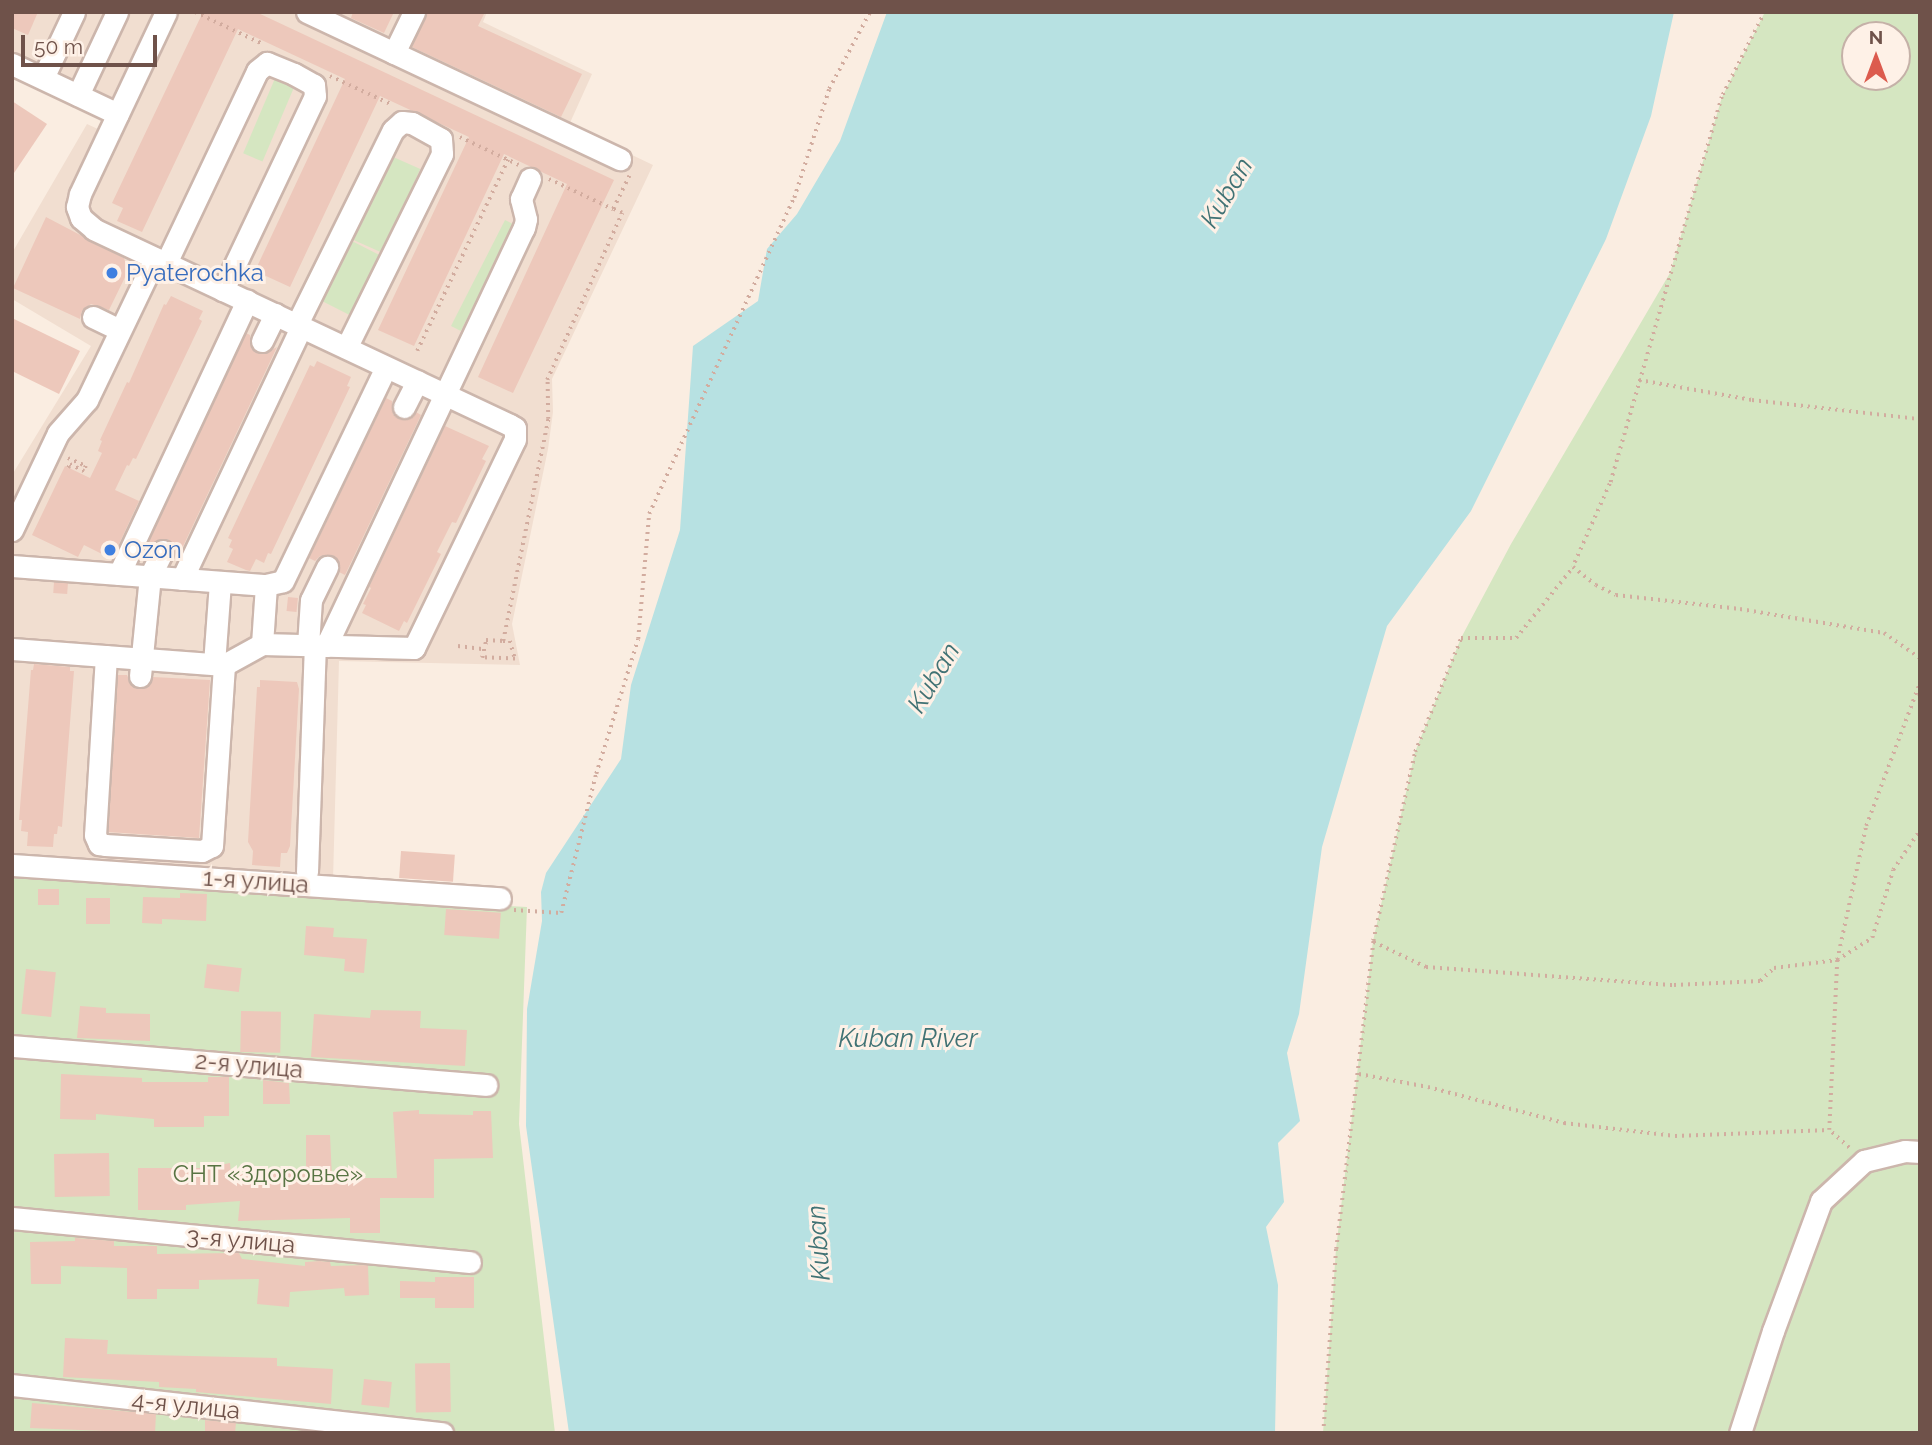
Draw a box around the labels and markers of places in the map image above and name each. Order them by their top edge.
place label: Pyaterochka [126,259,264,287]
marker: Pyaterochka [104,265,120,281]
place label: Ozon [124,536,182,564]
marker: Ozon [102,542,118,558]

